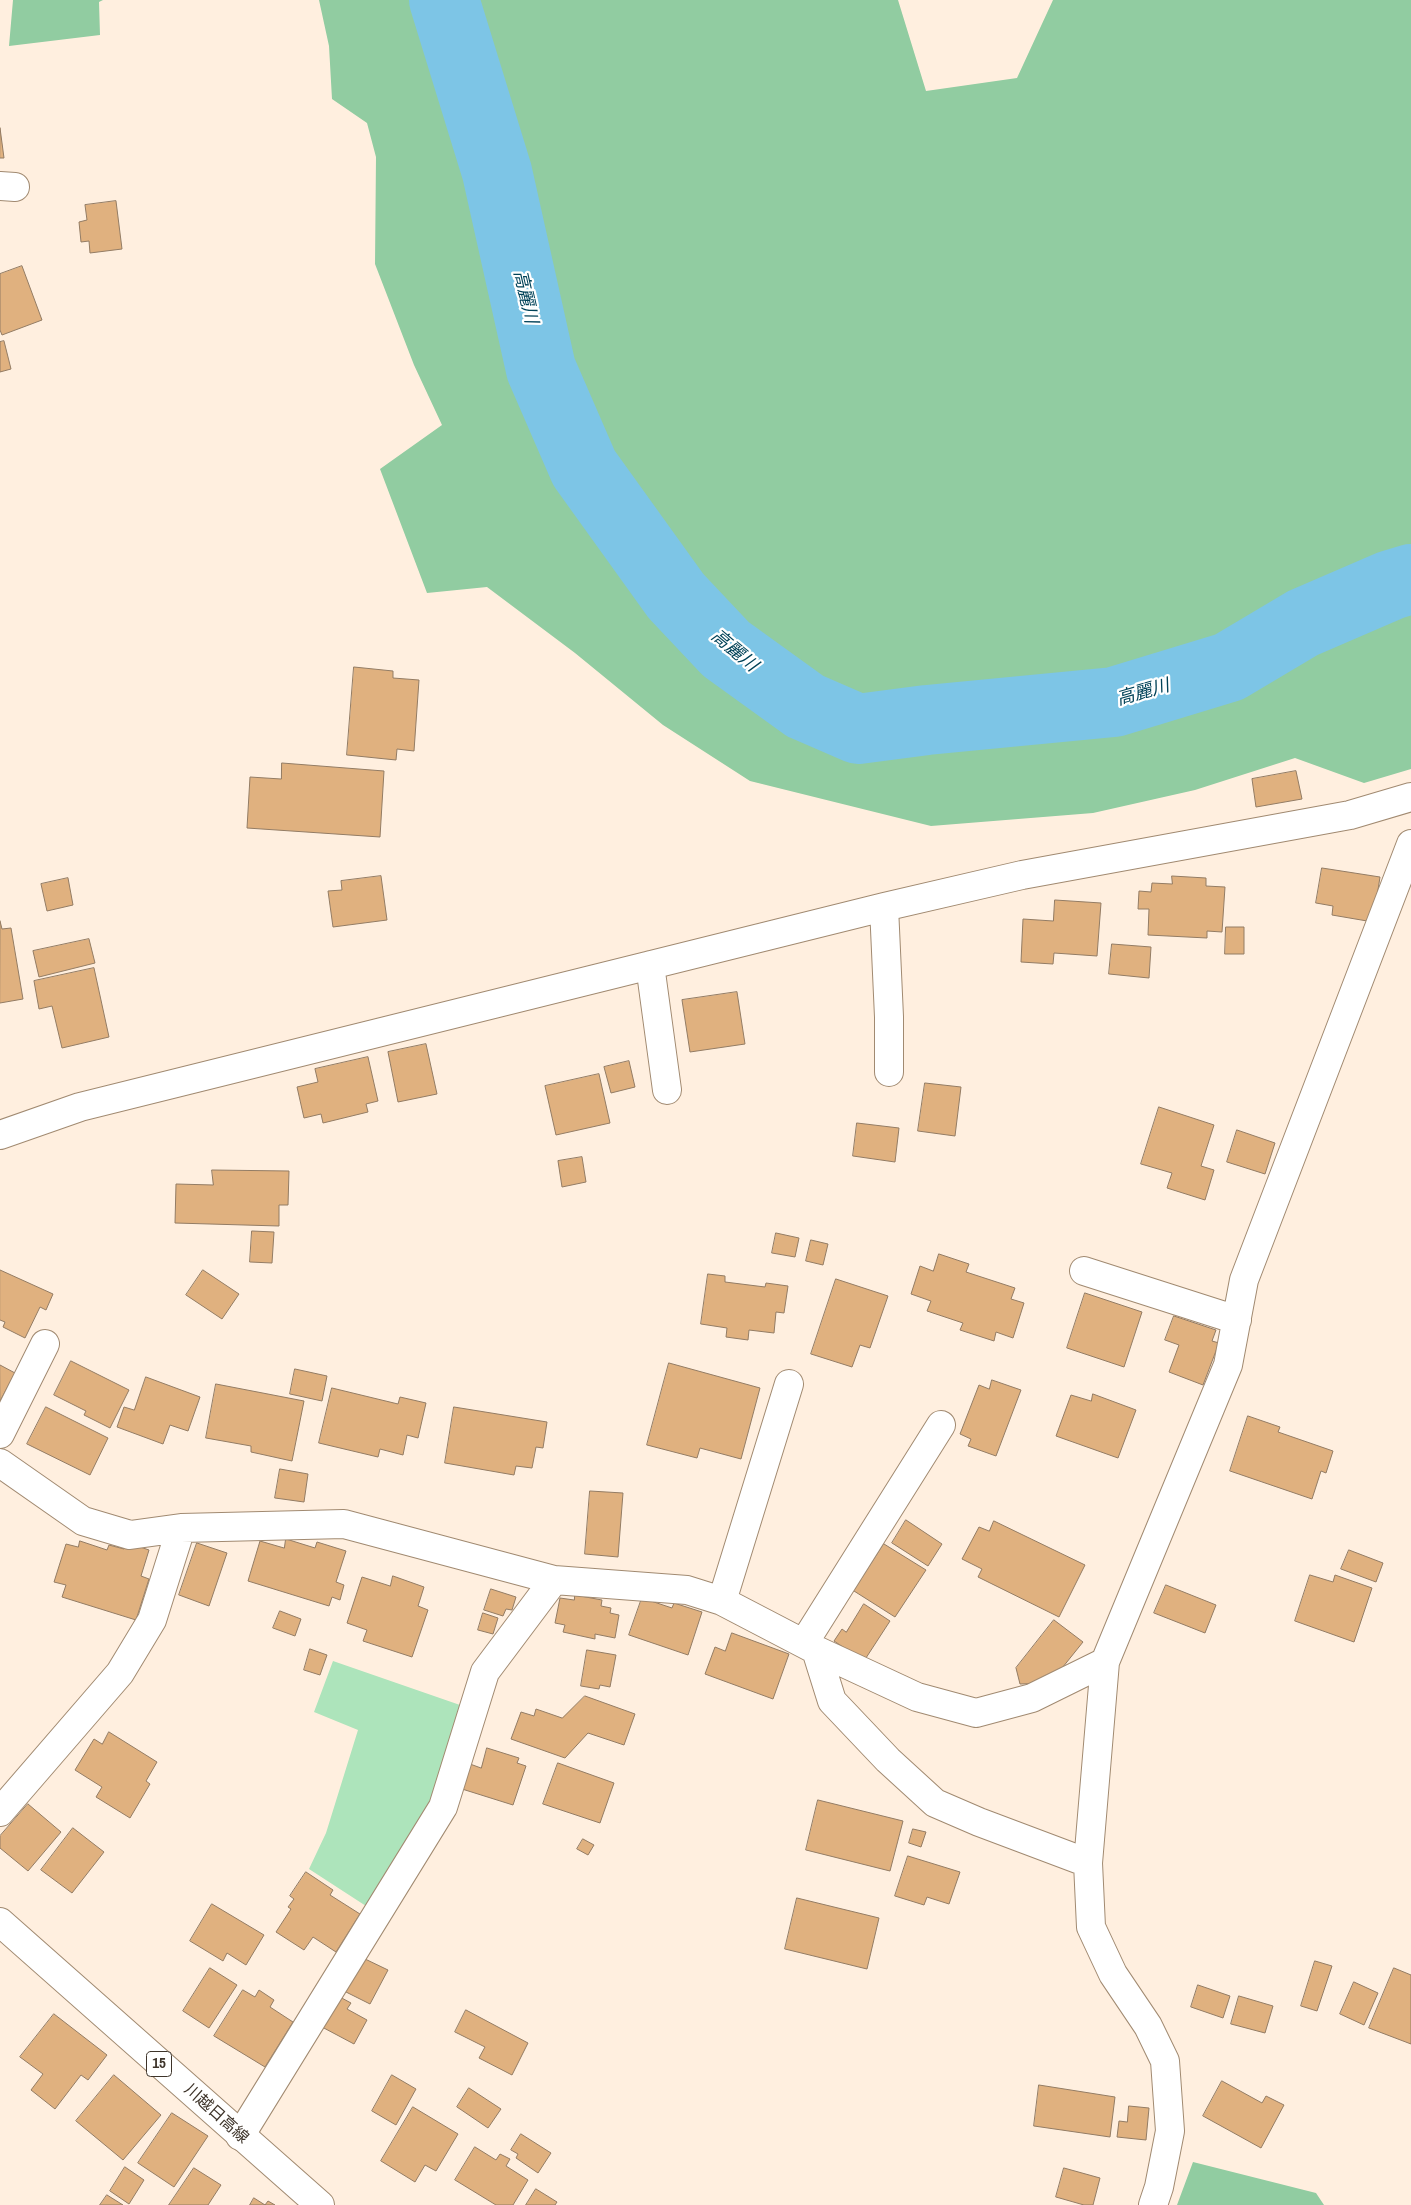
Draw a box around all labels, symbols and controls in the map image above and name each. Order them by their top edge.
water label: 高麗川 [508,268,542,326]
water label: 高麗川 [706,625,762,677]
water label: 高麗川 [1114,675,1172,711]
road number: 15 [146,2052,172,2076]
street label: 川越日高線 [180,2080,252,2148]

